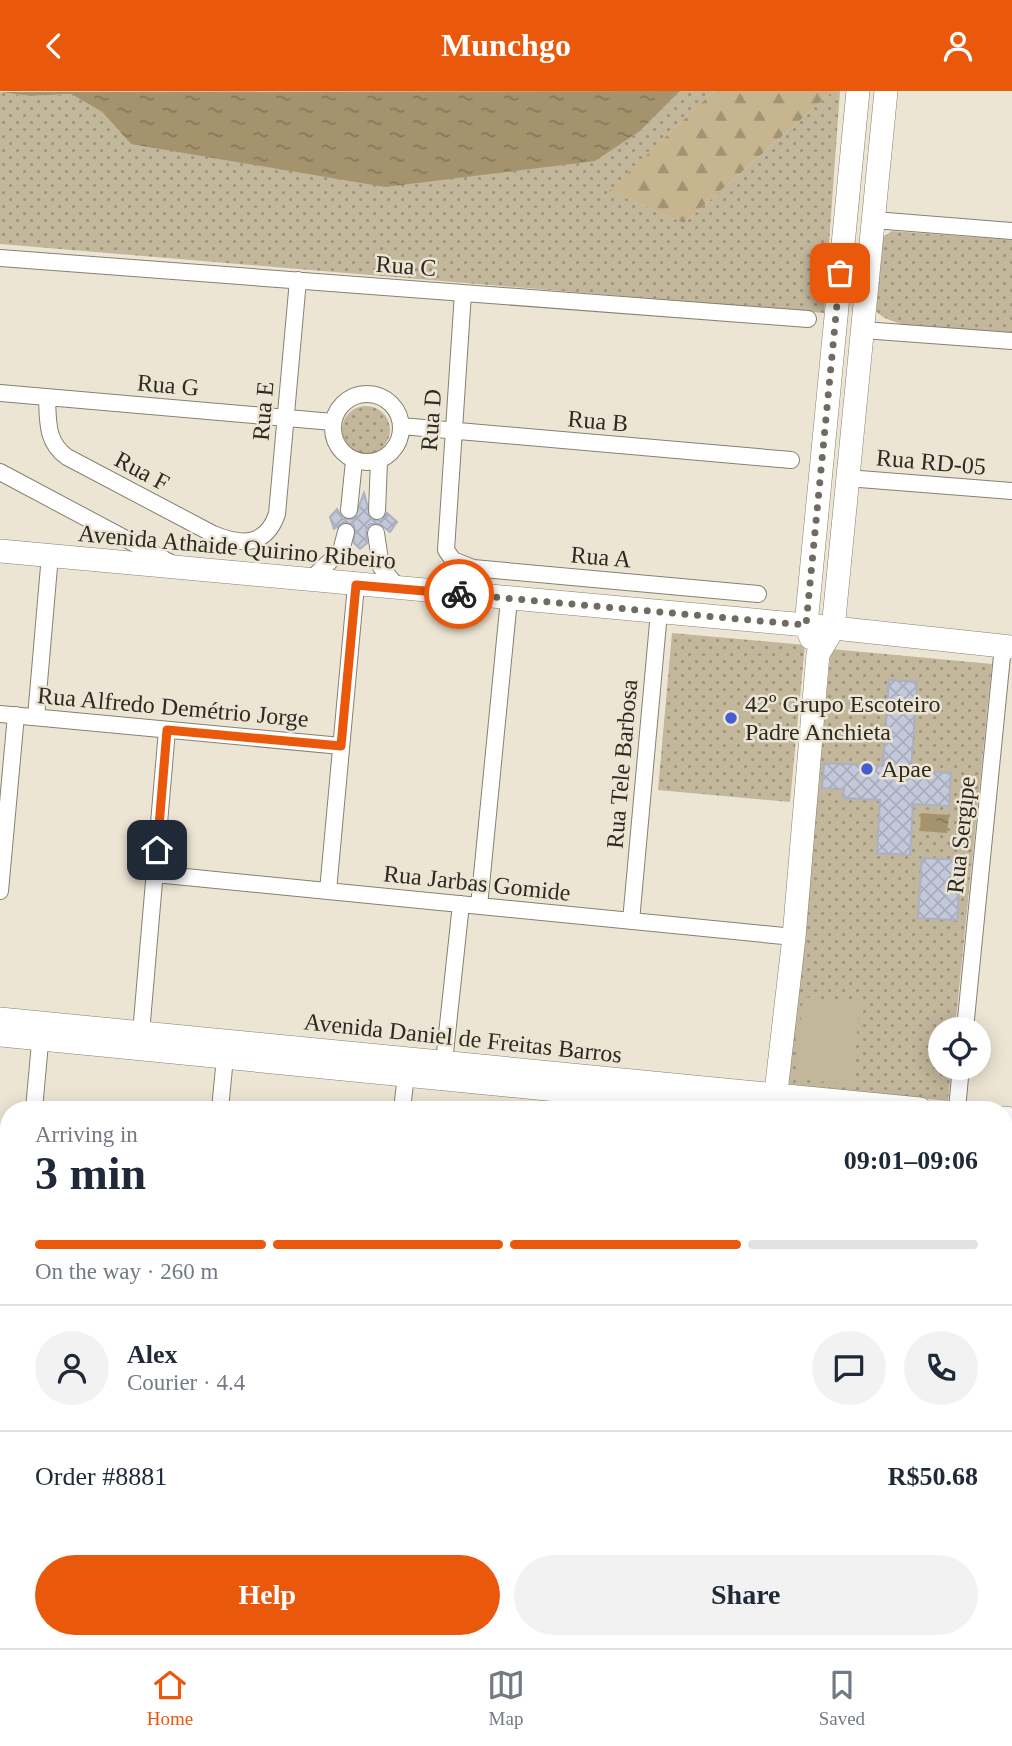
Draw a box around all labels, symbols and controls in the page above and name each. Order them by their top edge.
icon: back [35,27,73,65]
text: Munchgo [441,27,571,63]
icon: person [939,27,977,65]
pin [810,243,870,303]
street label: Rua C [375,251,437,281]
icon: bag [821,254,859,292]
street label: Rua G [136,369,200,401]
street label: Rua E [247,380,279,442]
street label: Rua D [416,388,446,452]
street label: Rua B [567,405,629,437]
street label: Rua RD-05 [875,444,987,480]
street label: Rua F [110,446,174,496]
street label: Avenida Athaide Quirino Ribeiro [77,520,397,574]
street label: Rua A [570,541,633,573]
courier [424,559,494,629]
icon: bike [440,575,478,613]
street label: Rua Tele Barbosa [602,678,642,850]
street label: Rua Alfredo Demétrio Jorge [36,682,310,732]
place label: 42º Grupo Escoteiro Padre Anchieta [745,691,940,745]
marker: 42º Grupo Escoteiro Padre Anchieta [723,710,739,726]
place label: Apae [881,756,932,782]
marker: Apae [859,761,875,777]
street label: Rua Sergipe [942,775,980,895]
pin [127,820,187,880]
icon: home [138,831,176,869]
street label: Rua Jarbas Gomide [382,860,572,906]
street label: Avenida Daniel de Freitas Barros [303,1008,623,1068]
map controls [928,1017,991,1080]
button: locate [928,1017,991,1080]
text: Arriving in [35,1122,138,1147]
text: 09:01–09:06 [844,1146,978,1175]
text: 3 min [35,1148,146,1199]
text: On the way · 260 m [35,1259,218,1284]
button: person [35,1331,109,1405]
button: chat [812,1331,886,1405]
button: phone [904,1331,978,1405]
text: Alex [127,1340,178,1369]
text: Courier · 4.4 [127,1370,245,1395]
text: Order #8881 [35,1462,167,1491]
text: R$50.68 [888,1462,978,1491]
button: Help [35,1555,500,1635]
button: Share [514,1555,978,1635]
tab: Home [147,1666,193,1730]
tab: Map [487,1666,525,1730]
tab: Saved [819,1666,865,1730]

